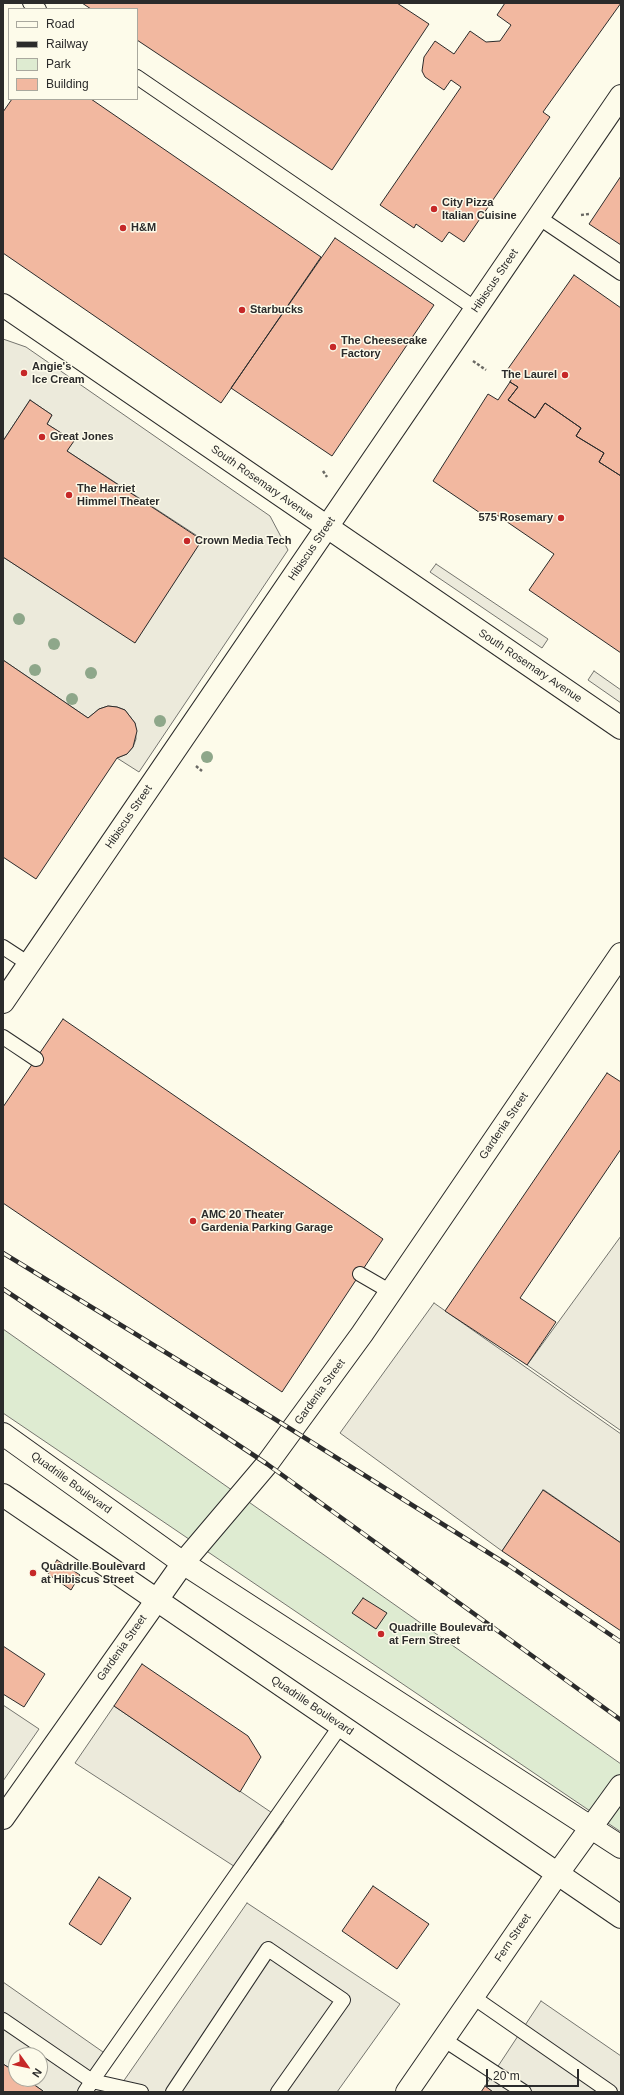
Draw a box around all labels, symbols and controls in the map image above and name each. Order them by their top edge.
legend [8,8,138,100]
text: Road [46,17,75,31]
text: Railway [46,37,88,51]
text: Park [46,57,71,71]
text: Building [46,77,89,91]
place label: City Pizza Italian Cuisine [442,196,517,222]
marker: City Pizza Italian Cuisine [429,204,439,214]
place label: H&M [131,221,156,235]
marker: H&M [118,223,128,233]
street label: Hibiscus Street [469,247,521,315]
place label: Starbucks [250,303,303,317]
marker: Starbucks [237,305,247,315]
place label: The Cheesecake Factory [341,334,427,360]
marker: The Cheesecake Factory [328,342,338,352]
place label: Angie's Ice Cream [32,360,85,386]
marker: Angie's Ice Cream [19,368,29,378]
place label: The Laurel [501,368,557,382]
marker: The Laurel [560,370,570,380]
place label: Great Jones [50,430,114,444]
marker: Great Jones [37,432,47,442]
street label: South Rosemary Avenue [208,443,316,523]
place label: The Harriet Himmel Theater [77,482,160,508]
marker: The Harriet Himmel Theater [64,490,74,500]
place label: 575 Rosemary [478,511,553,525]
marker: 575 Rosemary [556,513,566,523]
street label: Hibiscus Street [286,515,338,583]
place label: Crown Media Tech [195,534,291,548]
marker: Crown Media Tech [182,536,192,546]
street label: South Rosemary Avenue [476,626,584,706]
street label: Hibiscus Street [103,783,155,851]
street label: Gardenia Street [477,1090,531,1162]
place label: AMC 20 Theater Gardenia Parking Garage [201,1208,333,1234]
marker: AMC 20 Theater Gardenia Parking Garage [188,1216,198,1226]
street label: Gardenia Street [292,1357,348,1427]
street label: Quadrille Boulevard [28,1449,114,1517]
place label: Quadrille Boulevard at Hibiscus Street [41,1560,146,1586]
marker: Quadrille Boulevard at Hibiscus Street [28,1568,38,1578]
street label: Gardenia Street [94,1612,150,1684]
place label: Quadrille Boulevard at Fern Street [389,1621,494,1647]
marker: Quadrille Boulevard at Fern Street [376,1629,386,1639]
street label: Quadrille Boulevard [268,1674,356,1738]
street label: Fern Street [492,1912,534,1964]
north arrow [8,2047,48,2087]
scale bar [488,2061,581,2087]
text: N [30,2066,44,2080]
text: 20 m [493,2069,520,2083]

